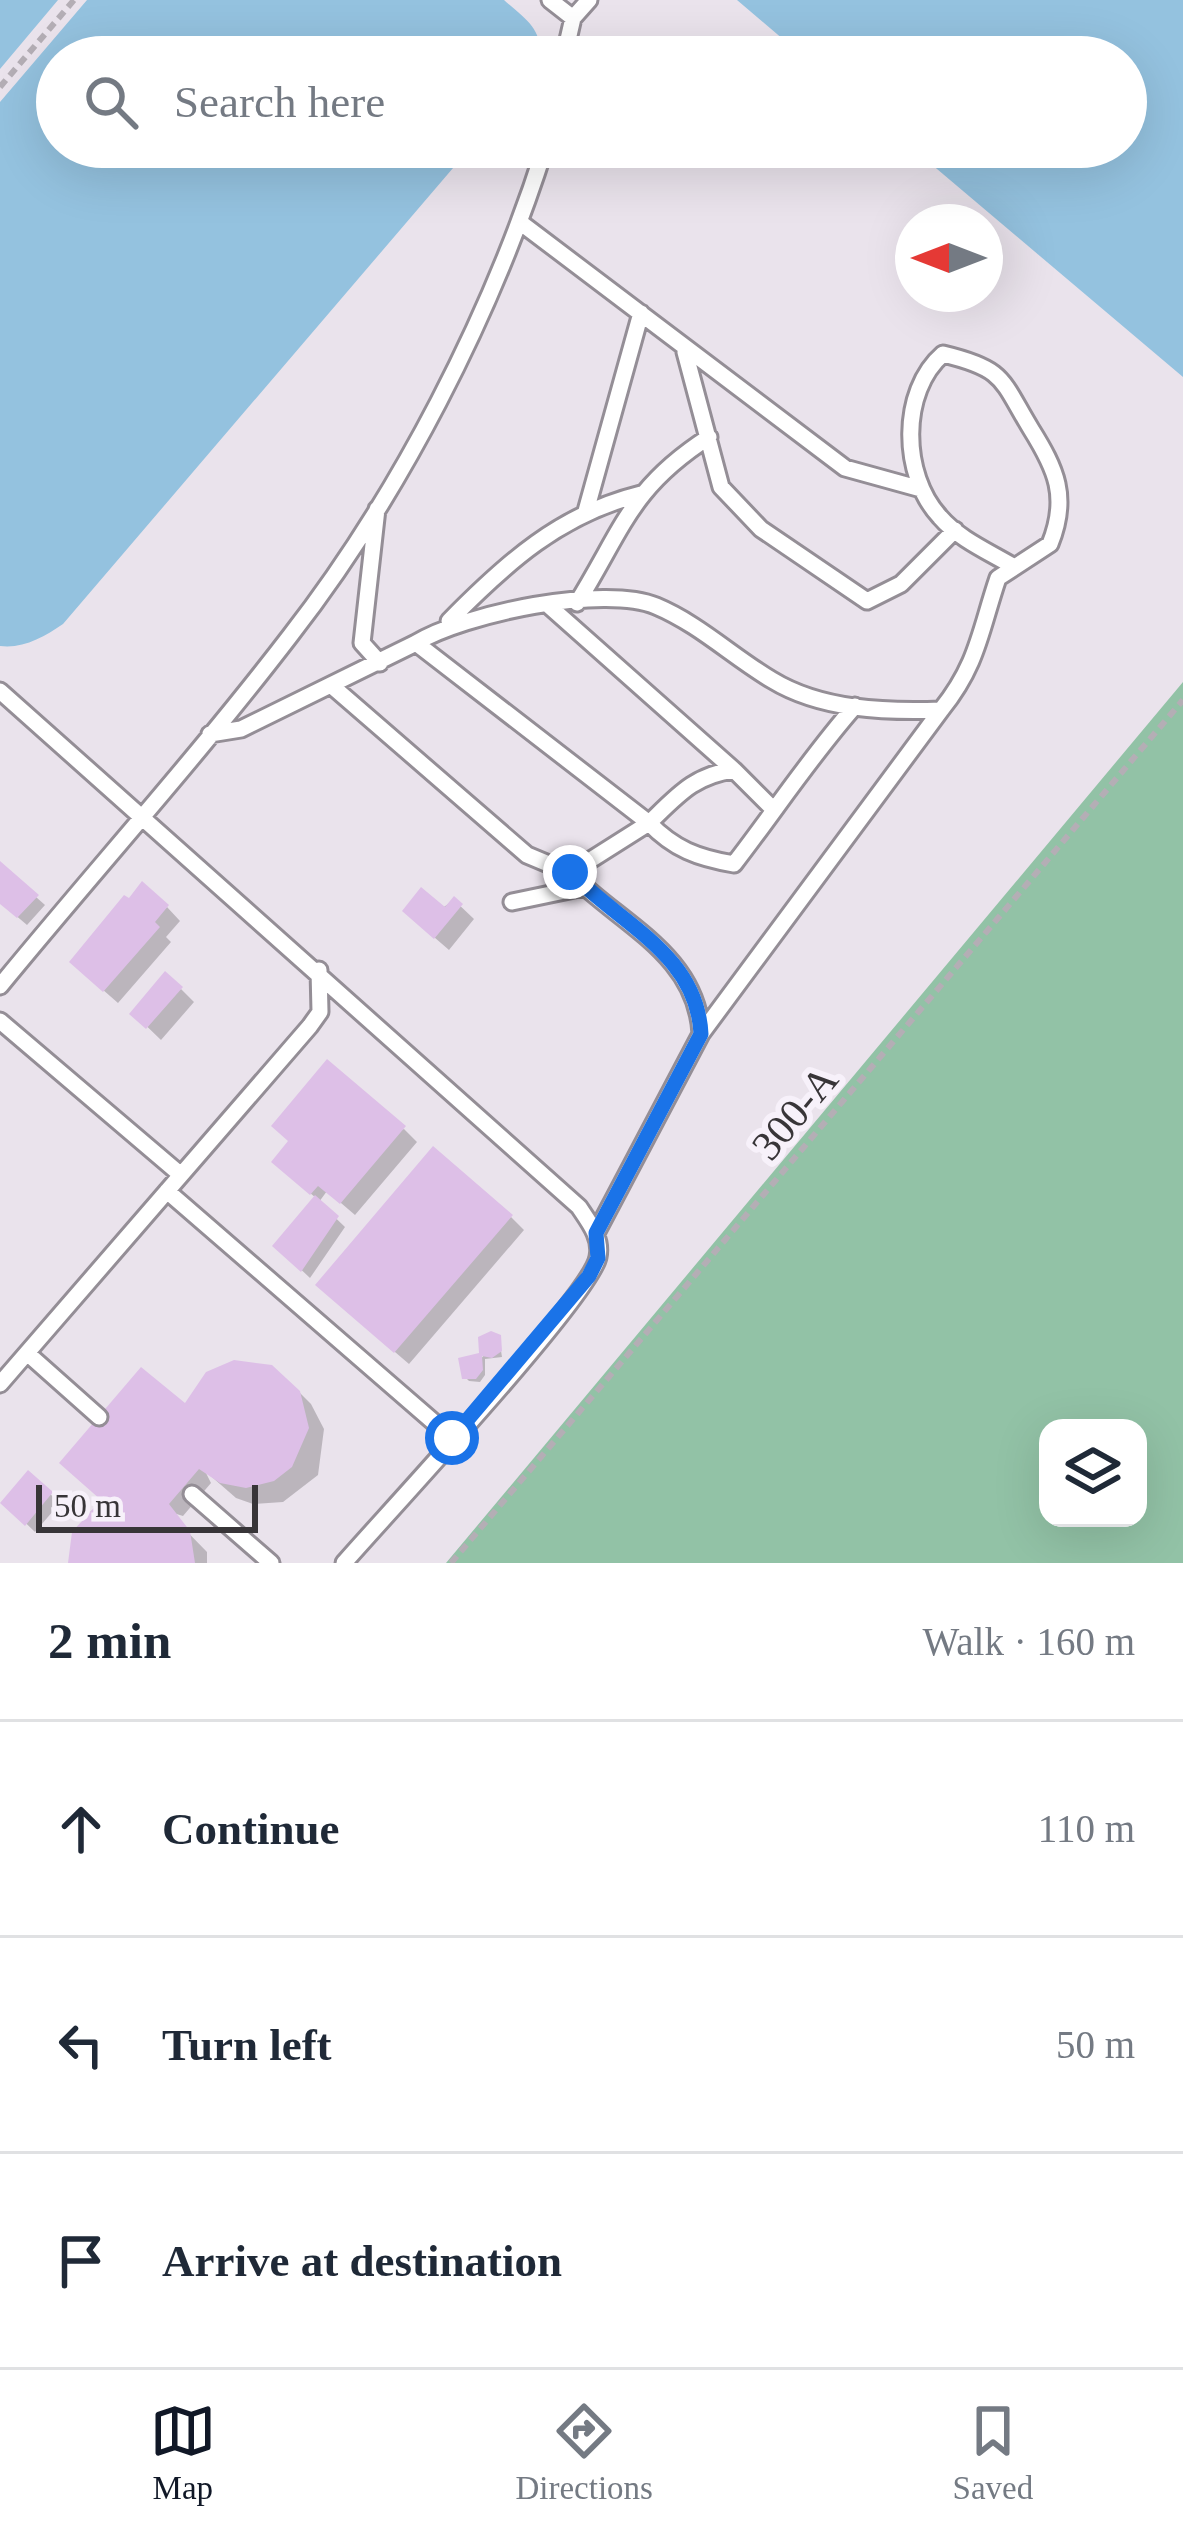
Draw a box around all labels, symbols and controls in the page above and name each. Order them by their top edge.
search box [36,36,1147,168]
icon: search [78,69,144,135]
text: Search here [174,77,385,127]
north arrow [895,204,1003,312]
route end [543,845,597,899]
street label: 300-A [743,1056,847,1169]
route start [425,1411,479,1465]
map controls [1039,1419,1147,1527]
button: layers [1039,1419,1147,1527]
scale bar [36,1479,258,1532]
text: 50 m [54,1488,121,1524]
text: 2 min [48,1613,171,1669]
text: Walk · 160 m [923,1620,1135,1663]
icon: ahead [48,1796,114,1862]
text: Continue [162,1804,340,1854]
text: 110 m [1038,1807,1135,1850]
icon: left [48,2012,114,2078]
text: Turn left [162,2020,332,2070]
text: 50 m [1056,2023,1135,2066]
icon: arrive [48,2228,114,2294]
text: Arrive at destination [162,2236,562,2286]
tab: Map [150,2398,216,2507]
tab: Directions [515,2398,653,2507]
tab: Saved [953,2398,1033,2507]

